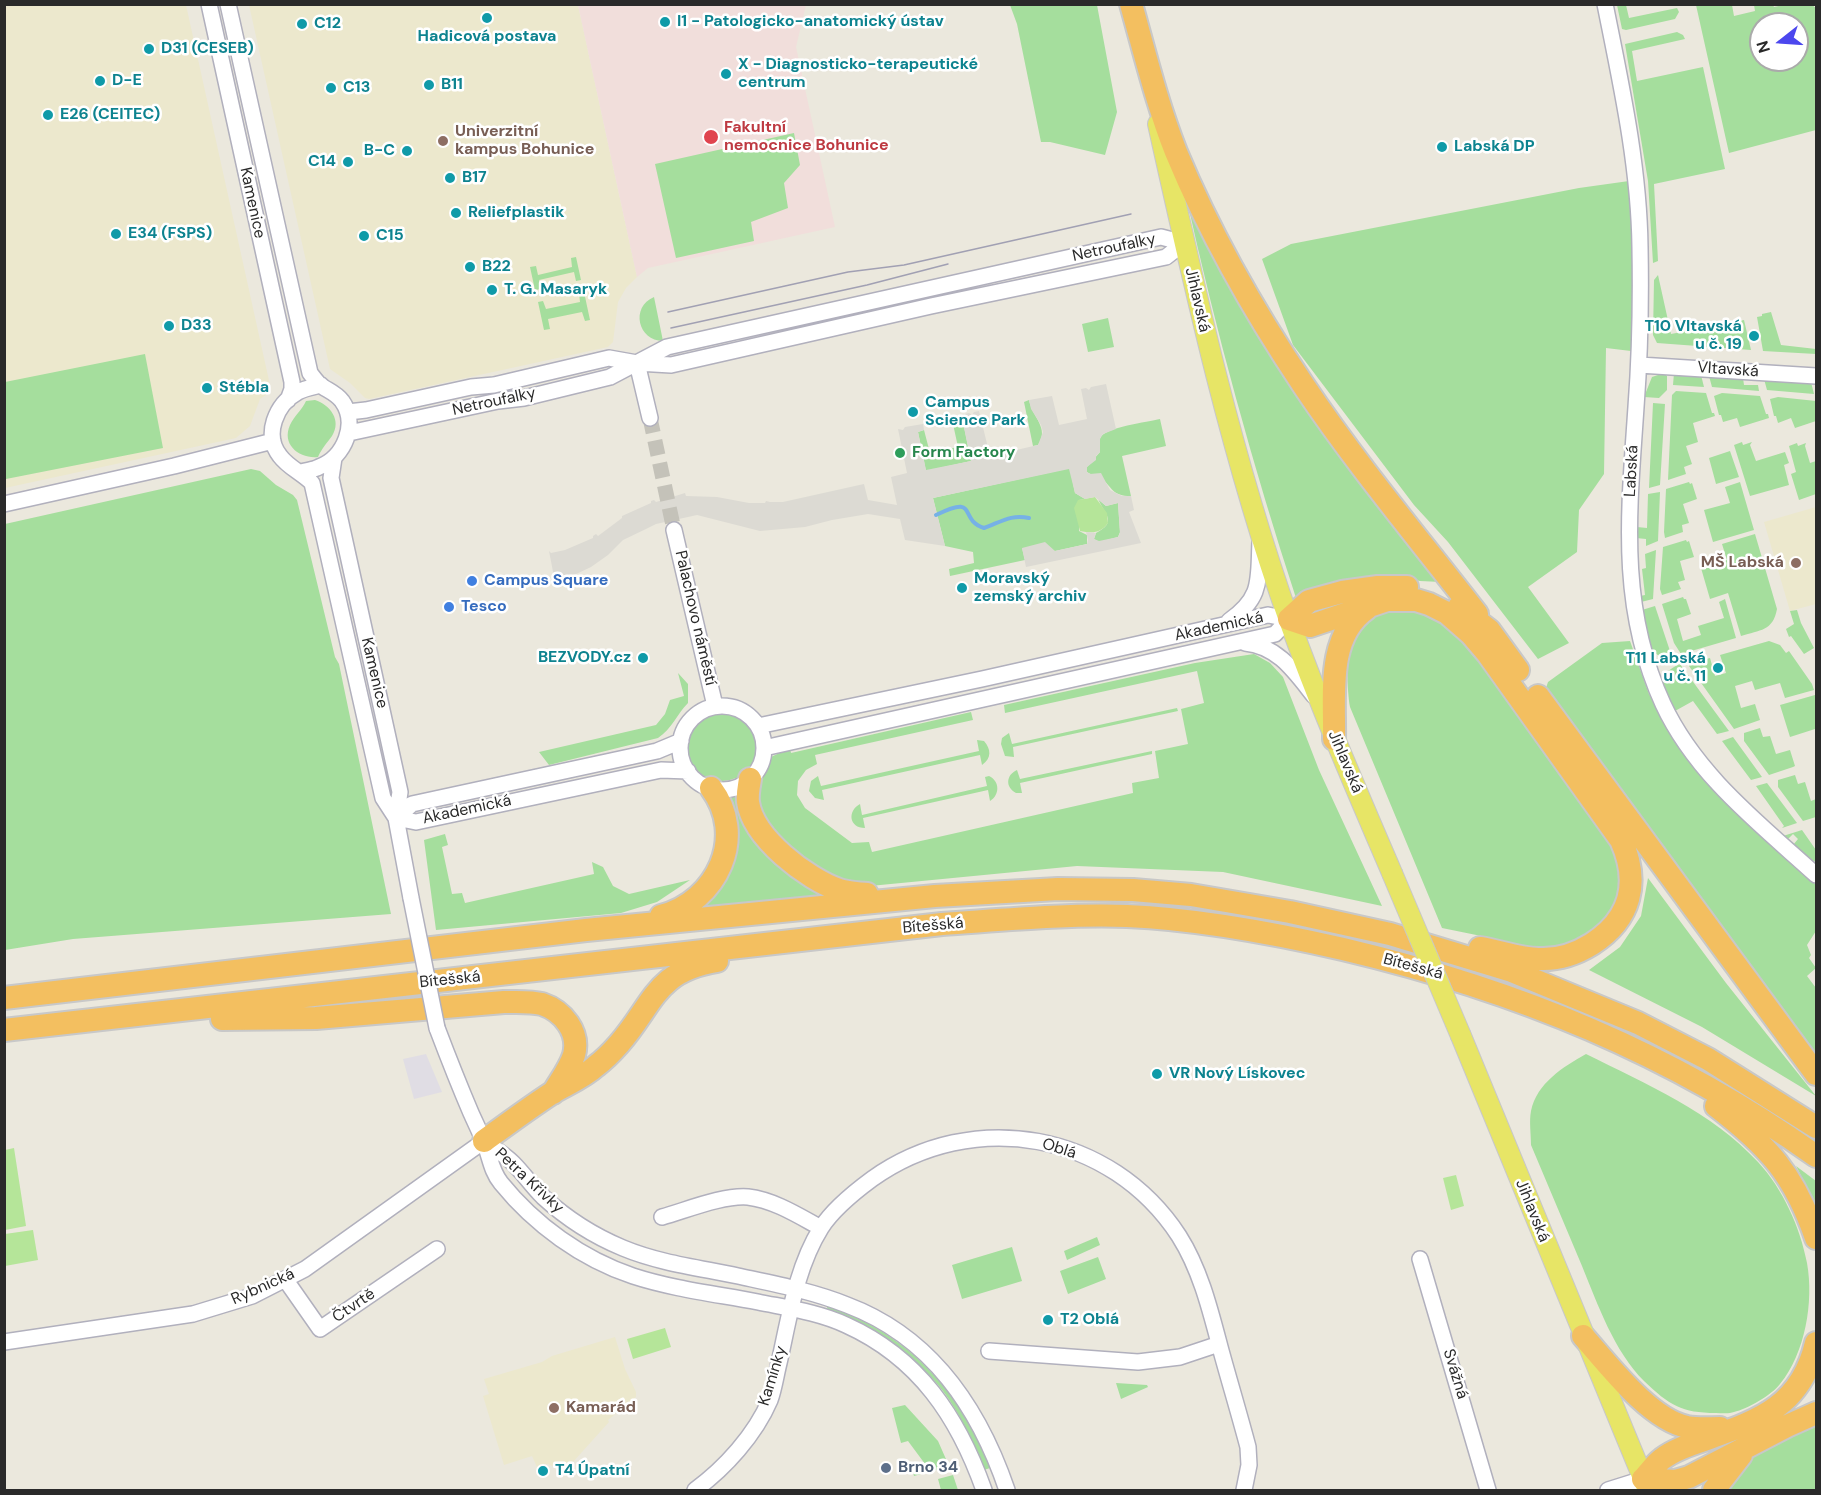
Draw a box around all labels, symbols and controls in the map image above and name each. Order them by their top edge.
marker: Hadicová postava [480,11,494,25]
place label: I1 - Patologicko-anatomický ústav [677,12,944,32]
north arrow [1749,12,1809,72]
place label: C12 [314,14,341,34]
marker: I1 - Patologicko-anatomický ústav [658,15,672,29]
marker: C12 [295,17,309,31]
place label: Hadicová postava [418,27,556,47]
text: N [1751,38,1775,55]
place label: D31 (CESEB) [161,39,254,59]
marker: D31 (CESEB) [142,42,156,56]
place label: X - Diagnosticko-terapeutické centrum [738,55,978,93]
marker: X - Diagnosticko-terapeutické centrum [719,67,733,81]
place label: D-E [112,71,142,91]
marker: D-E [93,74,107,88]
place label: B11 [441,75,463,95]
place label: C13 [343,78,370,98]
marker: B11 [422,78,436,92]
marker: C13 [324,81,338,95]
place label: E26 (CEITEC) [60,105,160,125]
marker: E26 (CEITEC) [41,108,55,122]
place label: Fakultní nemocnice Bohunice [724,118,889,156]
place label: Univerzitní kampus Bohunice [455,122,594,160]
marker: Fakultní nemocnice Bohunice [702,128,720,146]
marker: Univerzitní kampus Bohunice [436,134,450,148]
place label: Labská DP [1454,137,1535,157]
marker: Labská DP [1435,140,1449,154]
place label: B-C [364,141,395,161]
marker: B-C [400,144,414,158]
place label: C14 [308,152,336,172]
marker: C14 [341,155,355,169]
street label: Kamenice [235,166,269,240]
place label: B17 [462,168,487,188]
marker: B17 [443,171,457,185]
place label: Reliefplastik [468,203,564,223]
marker: Reliefplastik [449,206,463,220]
place label: E34 (FSPS) [128,224,212,244]
place label: C15 [376,226,404,246]
marker: E34 (FSPS) [109,227,123,241]
marker: C15 [357,229,371,243]
street label: Netroufalky [1071,230,1157,266]
place label: B22 [482,257,511,277]
marker: B22 [463,260,477,274]
street label: Jihlavská [1180,266,1214,334]
place label: T. G. Masaryk [504,280,607,300]
marker: T. G. Masaryk [485,283,499,297]
place label: D33 [181,316,212,336]
place label: T10 Vltavská u č. 19 [1644,317,1742,355]
marker: D33 [162,319,176,333]
marker: T10 Vltavská u č. 19 [1747,329,1761,343]
street label: Vltavská [1697,358,1759,382]
place label: Stébla [219,378,269,398]
marker: Stébla [200,381,214,395]
street label: Netroufalky [451,384,537,420]
place label: Campus Science Park [925,393,1026,431]
marker: Campus Science Park [906,405,920,419]
place label: Form Factory [912,443,1015,463]
street label: Labská [1621,445,1643,497]
marker: Form Factory [893,446,907,460]
street label: Palachovo náměstí [670,549,720,687]
place label: MŠ Labská [1701,553,1784,573]
marker: MŠ Labská [1789,556,1803,570]
place label: Moravský zemský archiv [974,569,1087,607]
place label: Campus Square [484,571,608,591]
marker: Campus Square [465,574,479,588]
marker: Moravský zemský archiv [955,581,969,595]
place label: Tesco [461,597,507,617]
marker: Tesco [442,600,456,614]
street label: Akademická [1173,608,1265,646]
street label: Kamenice [357,636,391,710]
place label: BEZVODY.cz [538,648,631,668]
place label: T11 Labská u č. 11 [1625,649,1706,687]
marker: BEZVODY.cz [636,651,650,665]
marker: T11 Labská u č. 11 [1711,661,1725,675]
street label: Jihlavská [1323,728,1367,796]
street label: Akademická [421,791,513,829]
street label: Bítešská [902,914,964,938]
street label: Bítešská [1381,950,1445,984]
street label: Bítešská [419,967,481,993]
place label: VR Nový Lískovec [1169,1064,1305,1084]
marker: VR Nový Lískovec [1150,1067,1164,1081]
street label: Oblá [1040,1135,1078,1163]
street label: Petra Křivky [491,1144,567,1218]
street label: Jihlavská [1511,1177,1553,1245]
street label: Rybnická [228,1265,298,1309]
street label: Čtvrtě [329,1285,379,1327]
place label: T2 Oblá [1060,1310,1119,1330]
marker: T2 Oblá [1041,1313,1055,1327]
street label: Kamínky [755,1344,791,1408]
street label: Svážná [1438,1347,1472,1401]
place label: Kamarád [566,1398,636,1418]
marker: Kamarád [547,1401,561,1415]
place label: Brno 34 [898,1458,958,1478]
place label: T4 Úpatní [555,1461,630,1481]
marker: Brno 34 [879,1461,893,1475]
marker: T4 Úpatní [536,1464,550,1478]

